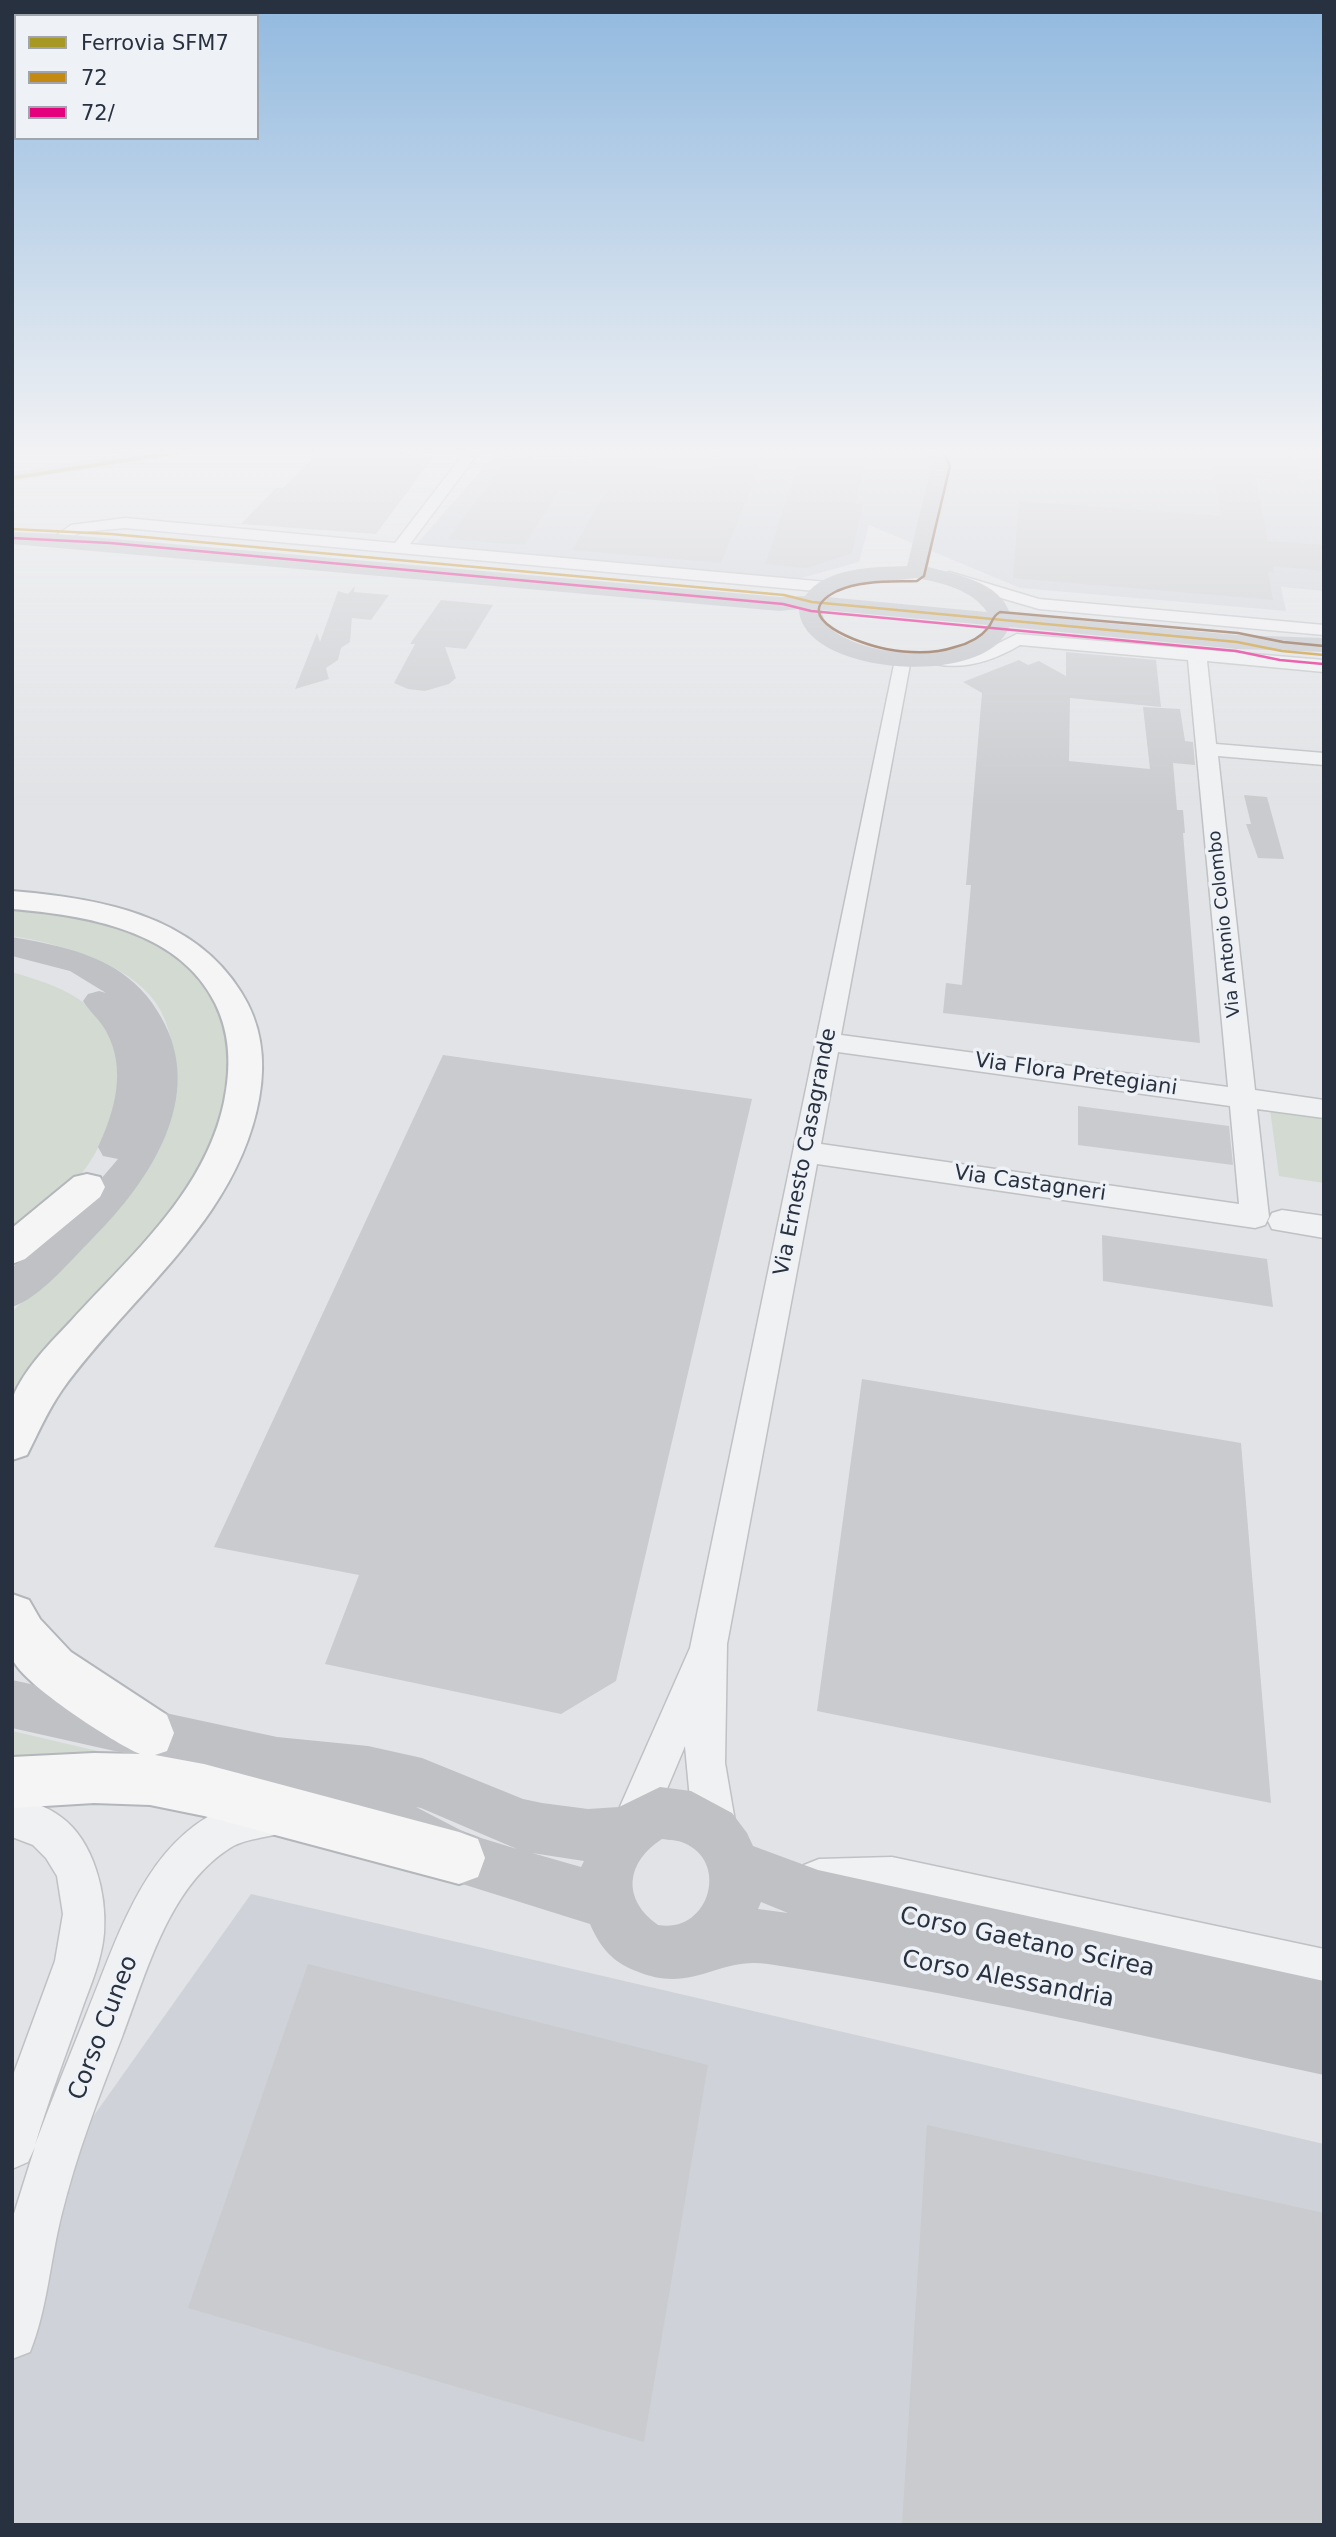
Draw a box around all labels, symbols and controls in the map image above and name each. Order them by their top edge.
legend [14,14,259,140]
text: Ferrovia SFM7 [81,31,229,55]
text: 72 [81,66,108,90]
text: 72/ [81,101,115,125]
street label: Via Antonio Colombo [1204,829,1246,1019]
street label: Via Ernesto Casagrande [770,1026,842,1278]
street label: Via Flora Pretegiani [973,1048,1179,1102]
street label: Via Castagneri [953,1161,1107,1207]
street label: Corso Gaetano Scirea [897,1902,1157,1984]
street label: Corso Alessandria [900,1945,1116,2015]
street label: Corso Cuneo [63,1952,145,2104]

